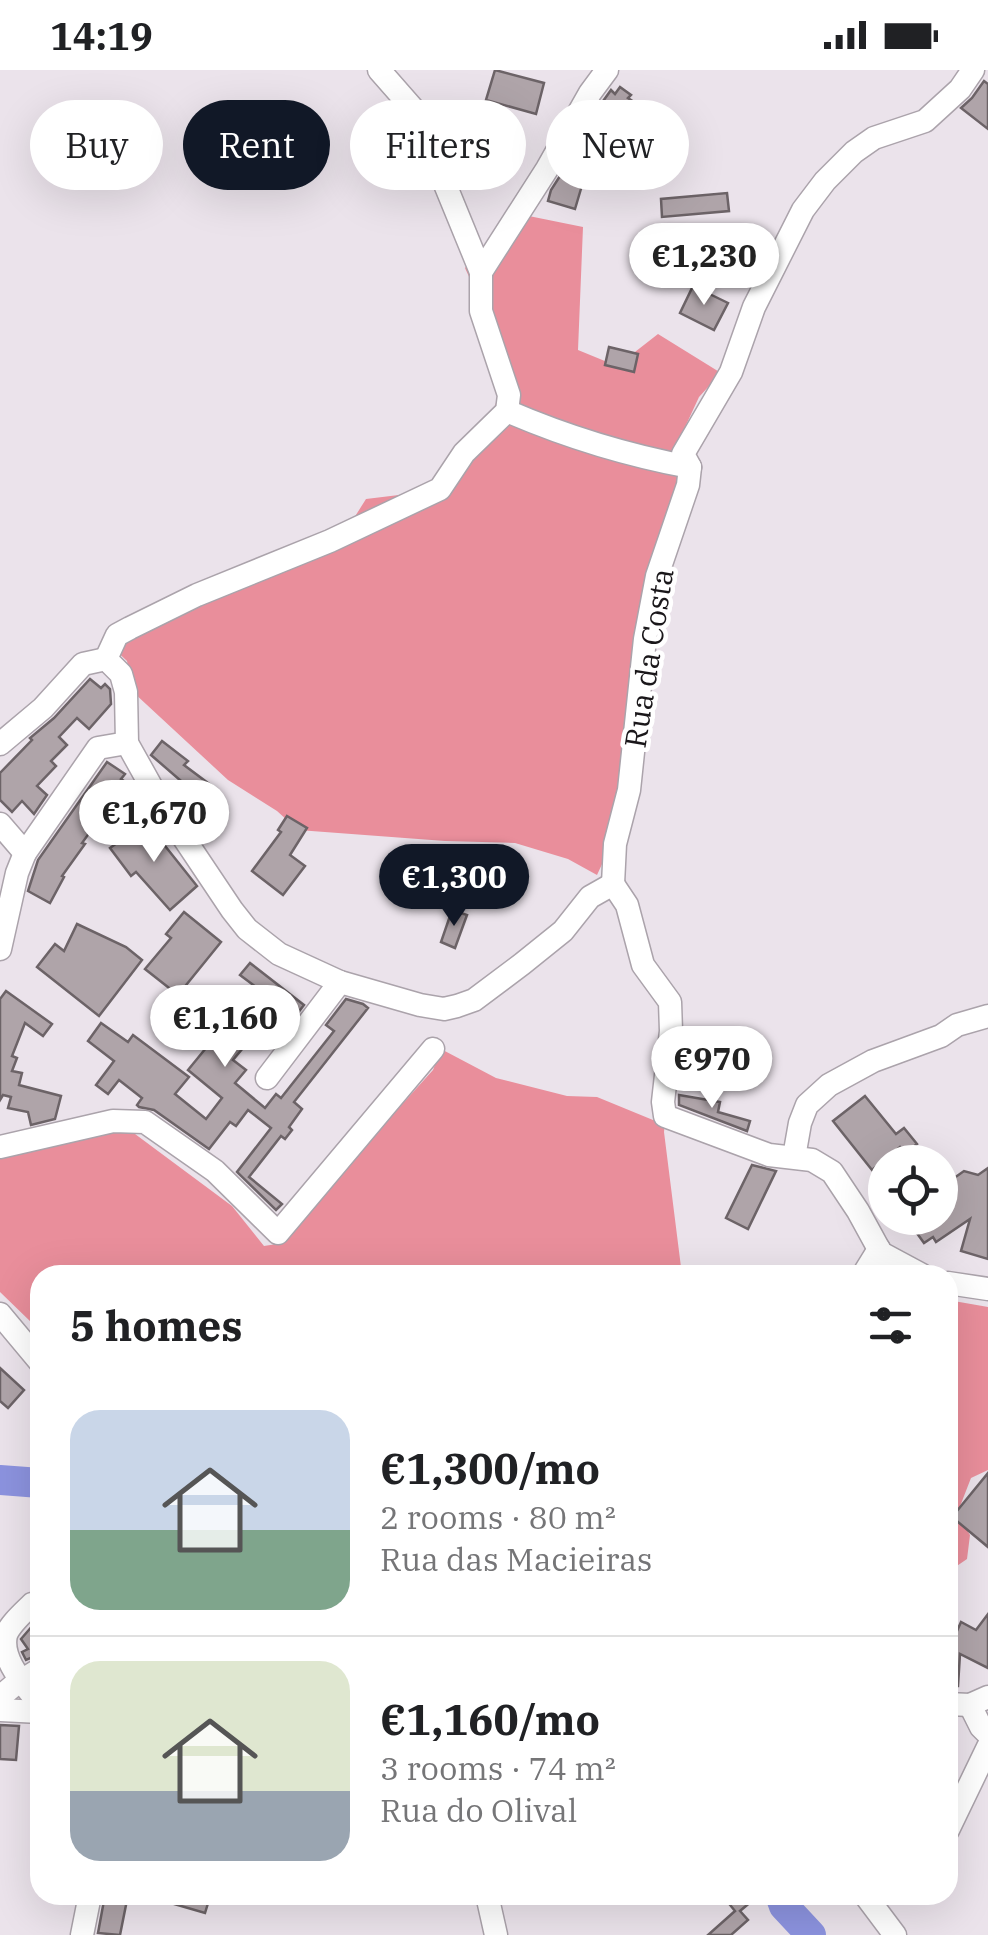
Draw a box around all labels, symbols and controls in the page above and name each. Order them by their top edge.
text: 14:19 [50,11,153,60]
chip: Buy [30,100,163,190]
chip: Rent [183,100,330,190]
chip: Filters [350,100,526,190]
chip: New [546,100,689,190]
pin: €1,230 [623,223,785,308]
text: €1,230 [651,234,757,276]
street label: Rua da Costa [615,566,681,750]
pin: €1,670 [73,780,235,865]
text: €1,670 [101,791,207,833]
pin: €1,300 [373,844,535,929]
text: €1,300 [401,855,507,897]
pin: €1,160 [144,985,306,1070]
text: €1,160 [172,996,278,1038]
pin: €970 [653,1026,771,1111]
text: €970 [673,1037,751,1079]
map controls [868,1145,958,1235]
button: locate [868,1145,958,1235]
text: 5 homes [70,1298,243,1353]
icon: filters [863,1298,918,1353]
text: €1,300/mo [380,1441,600,1496]
icon: home [150,1450,270,1570]
text: 2 rooms · 80 m² [380,1496,616,1538]
text: Rua das Macieiras [380,1538,652,1580]
text: €1,160/mo [380,1692,600,1747]
icon: home [150,1701,270,1821]
text: 3 rooms · 74 m² [380,1747,616,1789]
text: Rua do Olival [380,1789,577,1831]

